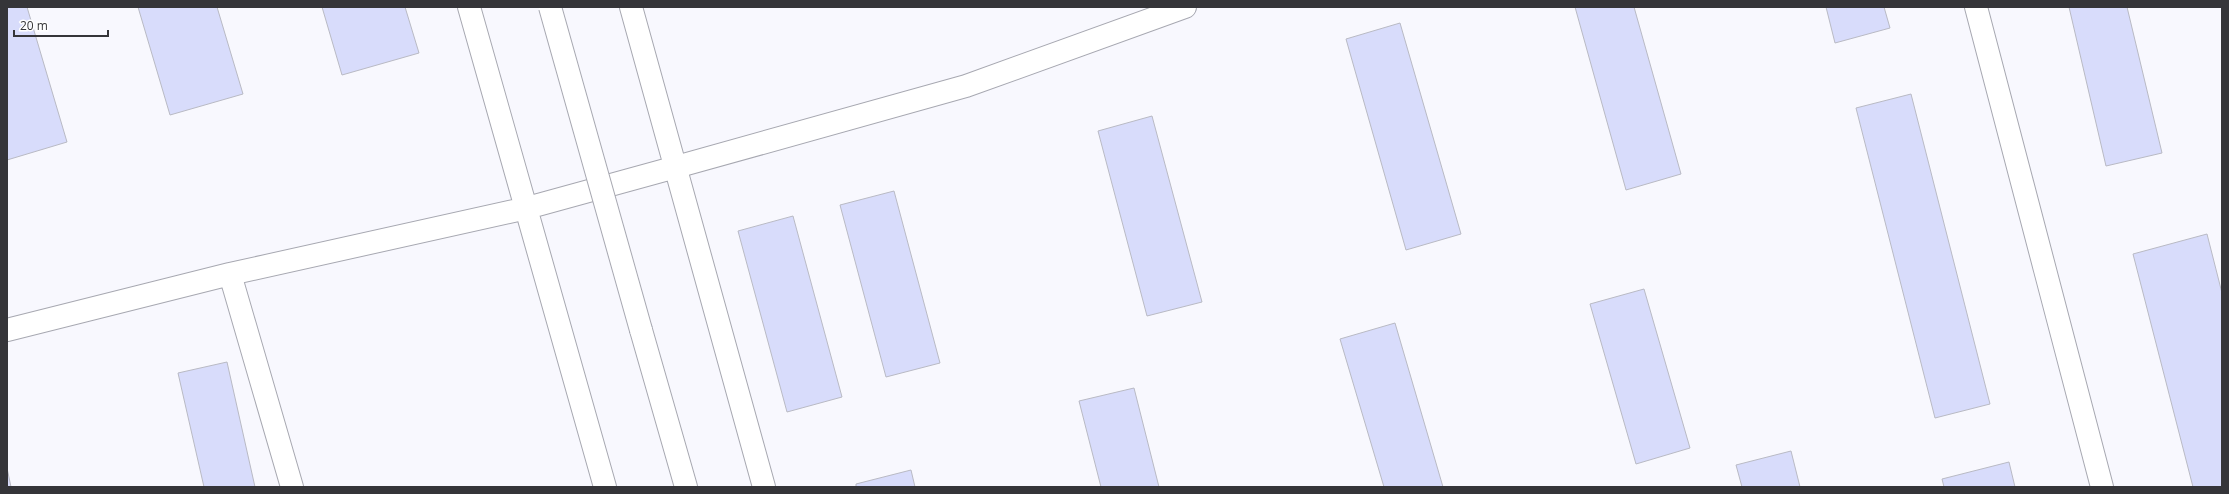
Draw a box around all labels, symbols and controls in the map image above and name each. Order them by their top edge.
scale bar [14,12,108,38]
text: 20 m [20,17,48,34]

